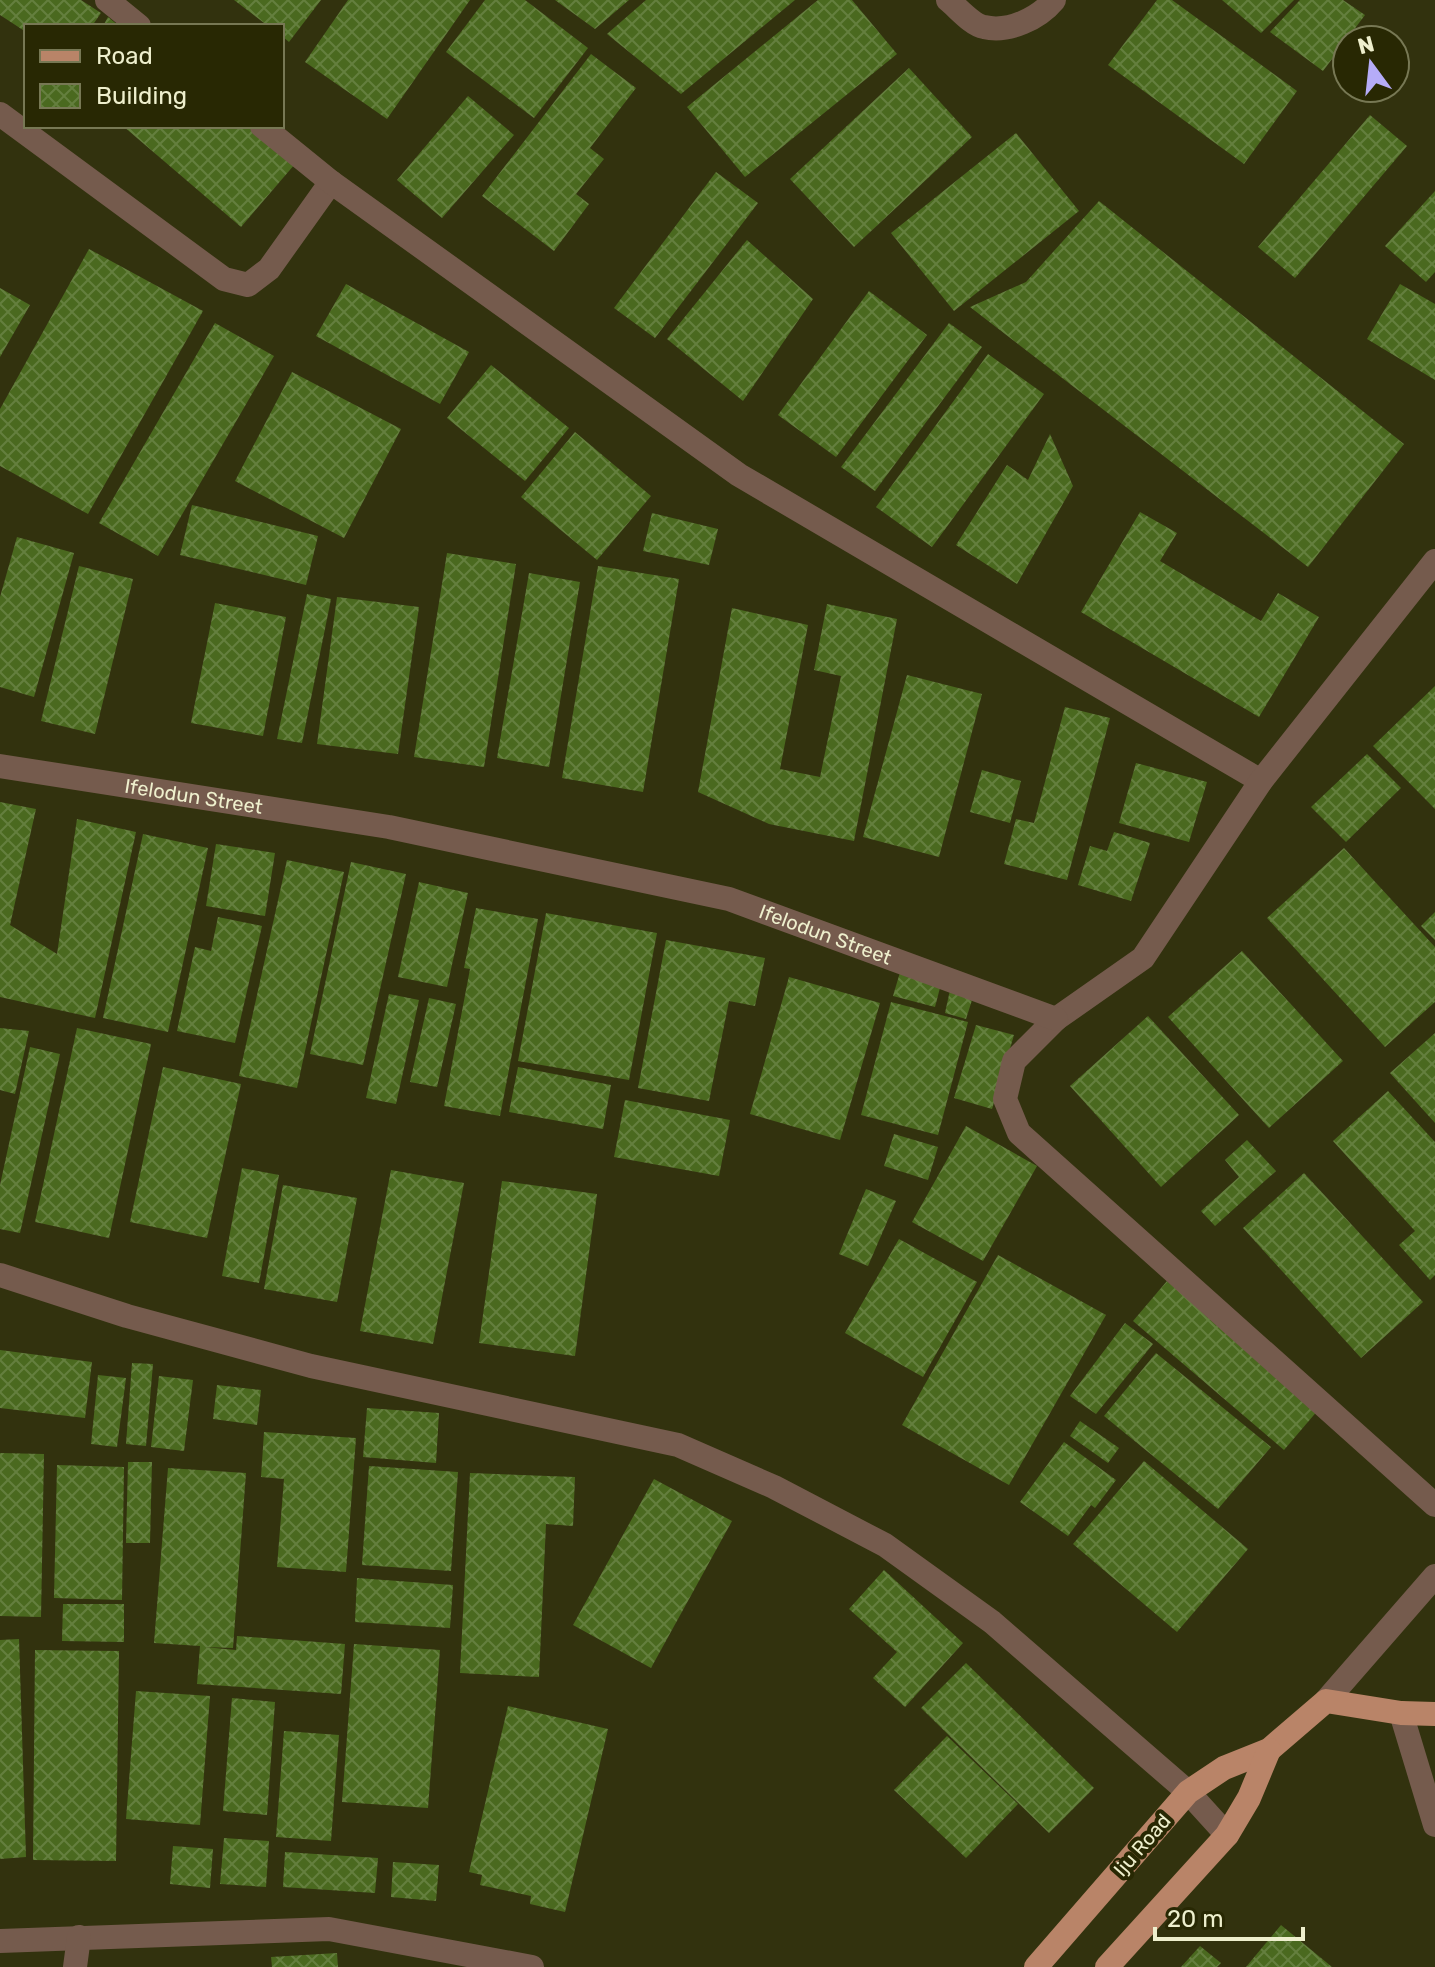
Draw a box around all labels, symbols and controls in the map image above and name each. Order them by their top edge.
legend [24,24,284,128]
north arrow [1331,24,1411,104]
text: N [1355,30,1377,60]
text: Road [96,42,153,70]
text: Building [96,82,187,110]
street label: Ifelodun Street [123,774,265,819]
street label: Ifelodun Street [756,899,895,970]
street label: Iju Road [1108,1809,1176,1881]
scale bar [1155,1891,1303,1941]
text: 20 m [1167,1905,1224,1933]

